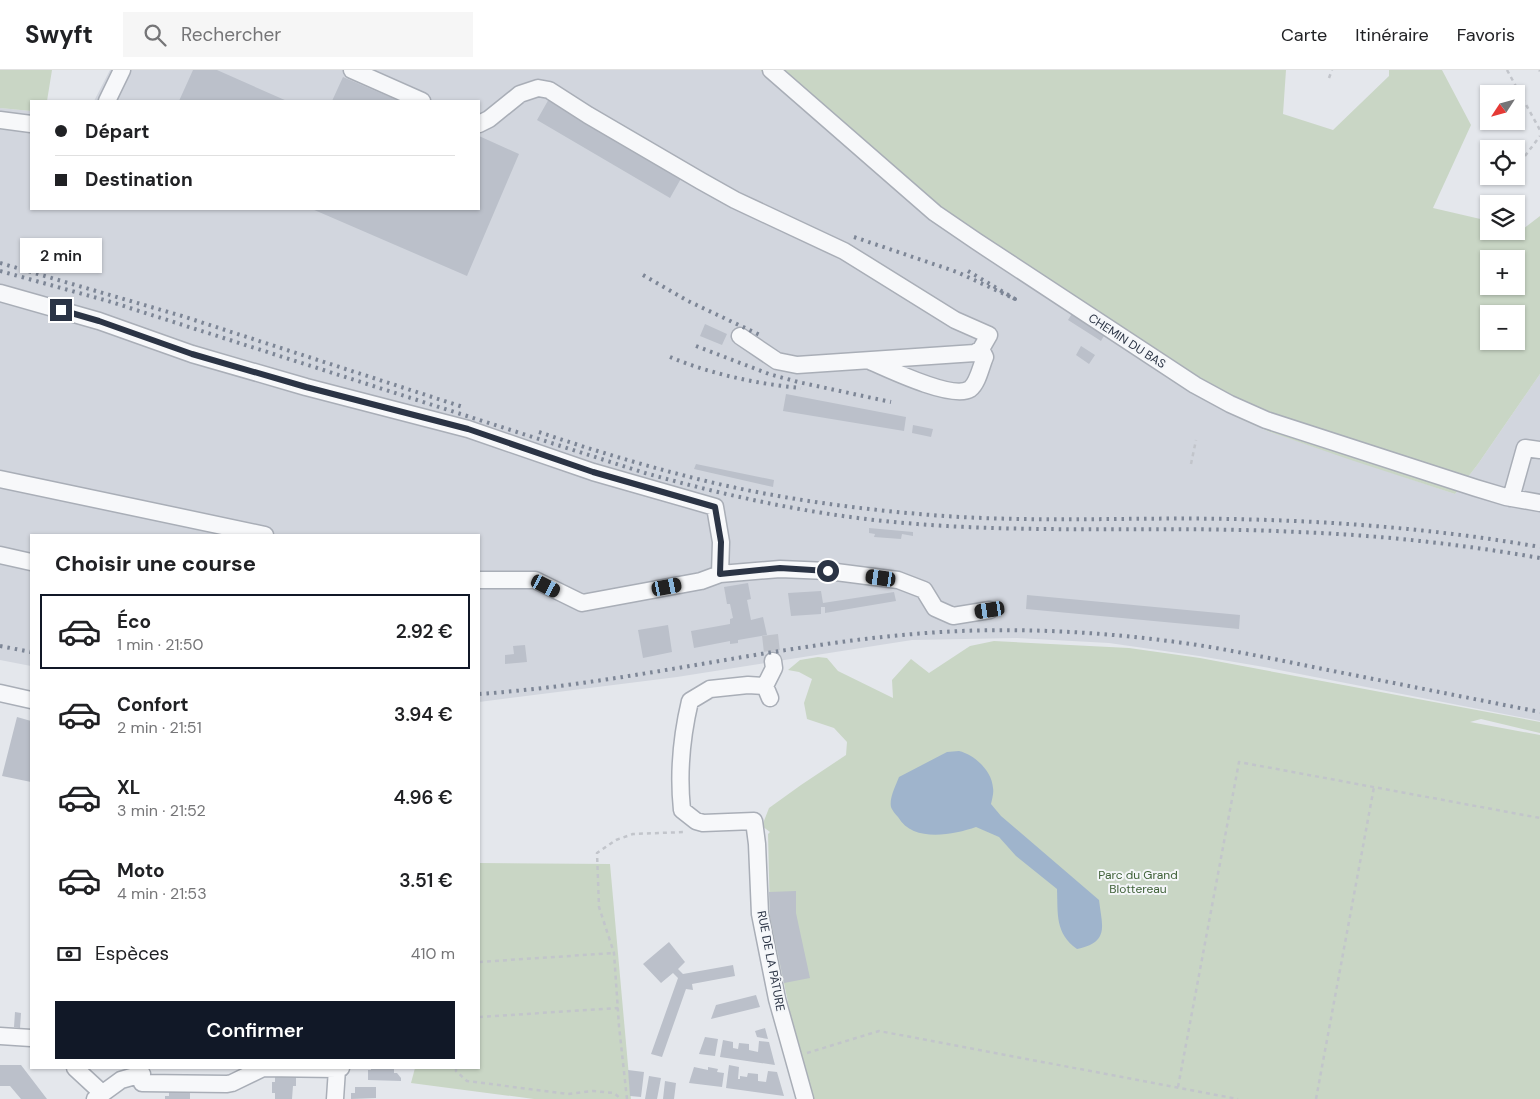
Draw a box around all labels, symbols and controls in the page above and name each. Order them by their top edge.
search box [123,12,473,57]
text: Swyft [25,19,93,50]
icon: search [141,21,169,49]
text: Rechercher [181,22,281,47]
text: Carte [1281,23,1327,47]
text: Itinéraire [1355,23,1429,47]
text: Favoris [1457,23,1515,47]
north arrow [1480,85,1525,130]
map controls [1480,85,1525,350]
text: Départ [85,119,149,144]
button: locate [1480,140,1525,185]
text: Destination [85,167,193,192]
button: layers [1480,195,1525,240]
callout: 2 min [20,238,102,272]
text: 2 min [40,245,82,266]
button: + [1480,250,1525,295]
route end [50,299,72,321]
button: − [1480,305,1525,350]
street label: CHEMIN DU BAS [1085,310,1169,372]
text: Choisir une course [55,549,256,578]
route start [817,560,839,582]
car [865,568,896,588]
car [529,573,562,599]
car [650,577,683,597]
car [974,600,1005,620]
icon: car [57,609,102,654]
text: Éco [117,609,151,634]
text: 2.92 € [396,619,453,644]
text: 1 min · 21:50 [117,634,203,655]
icon: car [57,692,102,737]
text: Confort [117,692,189,717]
text: 3.94 € [394,702,453,727]
text: 2 min · 21:51 [117,717,202,738]
icon: car [57,775,102,820]
text: XL [117,775,140,800]
text: 4.96 € [393,785,453,810]
text: 3 min · 21:52 [117,800,206,821]
icon: car [57,858,102,903]
text: Moto [117,858,165,883]
park label: Parc du Grand Blottereau [1098,867,1178,897]
text: 3.51 € [399,868,453,893]
text: 4 min · 21:53 [117,883,207,904]
street label: RUE DE LA PÂTURE [753,909,789,1013]
icon: cash [55,940,83,968]
text: Espèces [95,941,169,966]
text: 410 m [411,943,455,964]
button: Confirmer [55,1001,455,1059]

